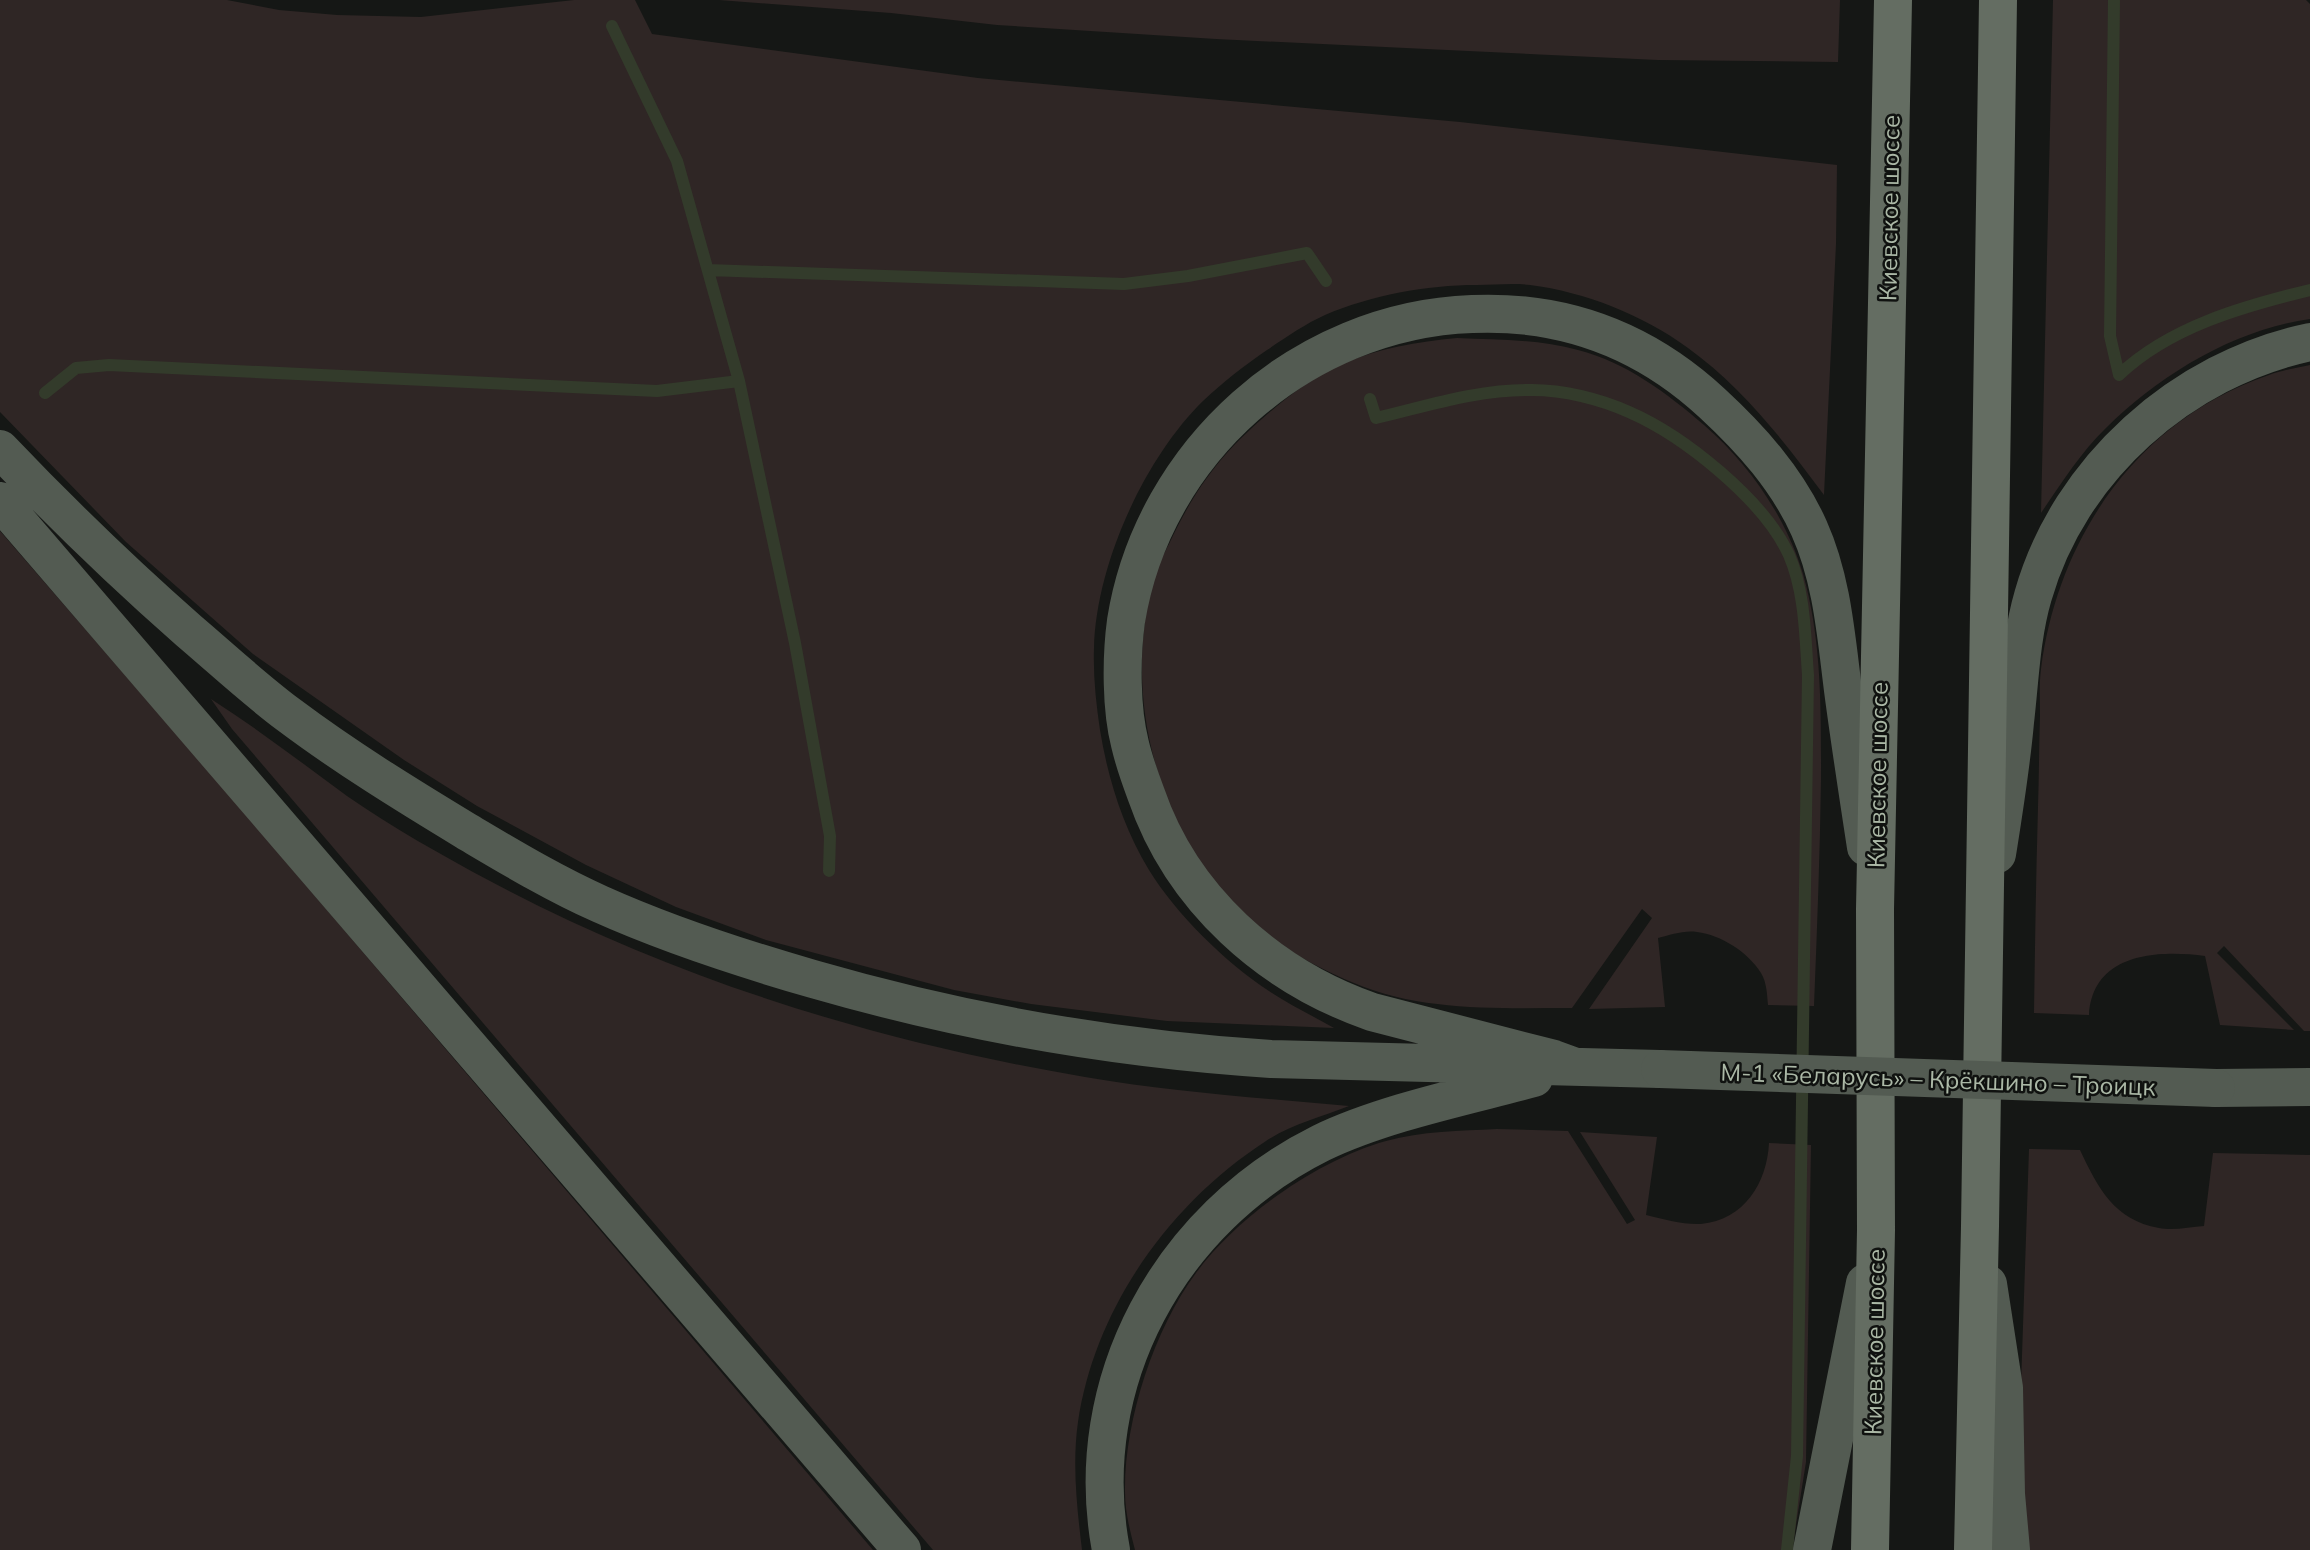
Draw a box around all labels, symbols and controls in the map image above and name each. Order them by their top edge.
street label: Киевское шоссе [1872,115,1906,301]
street label: Киевское шоссе [1860,682,1894,868]
street label: М-1 «Беларусь» – Крёкшино – Троицк [1720,1056,2156,1102]
street label: Киевское шоссе [1857,1249,1891,1435]

